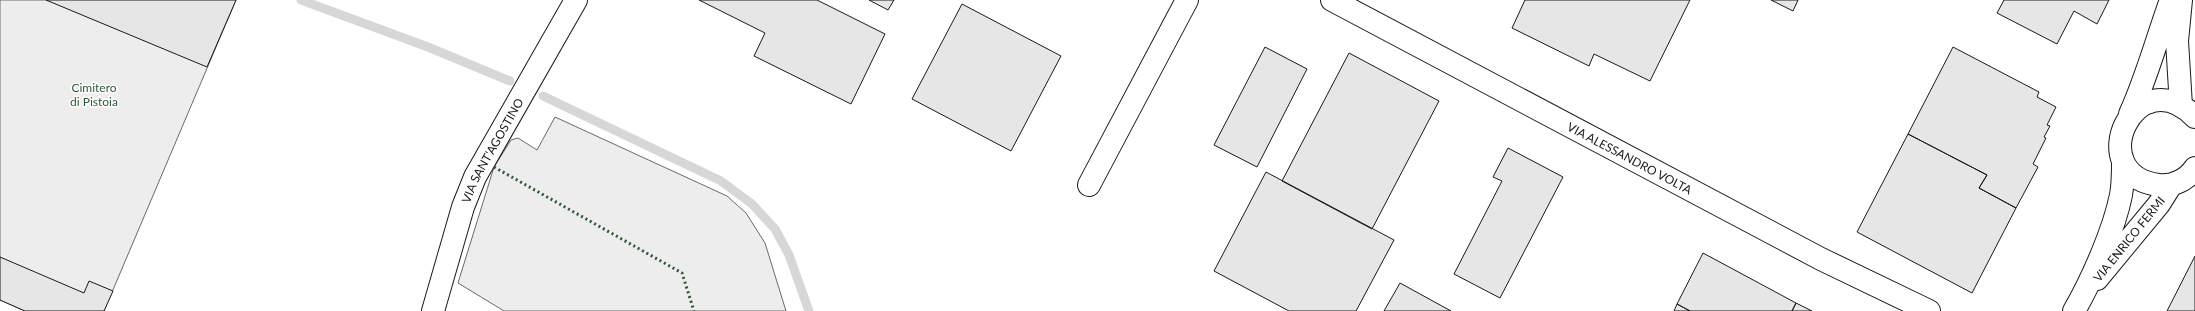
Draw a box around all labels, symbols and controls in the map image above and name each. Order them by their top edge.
park label: Cimitero di Pistoia [70,80,118,109]
street label: VIA SANT'AGOSTINO [458,95,526,205]
street label: VIA ALESSANDRO VOLTA [1565,119,1696,197]
street label: VIA ENRICO FERMI [2090,193,2168,285]

